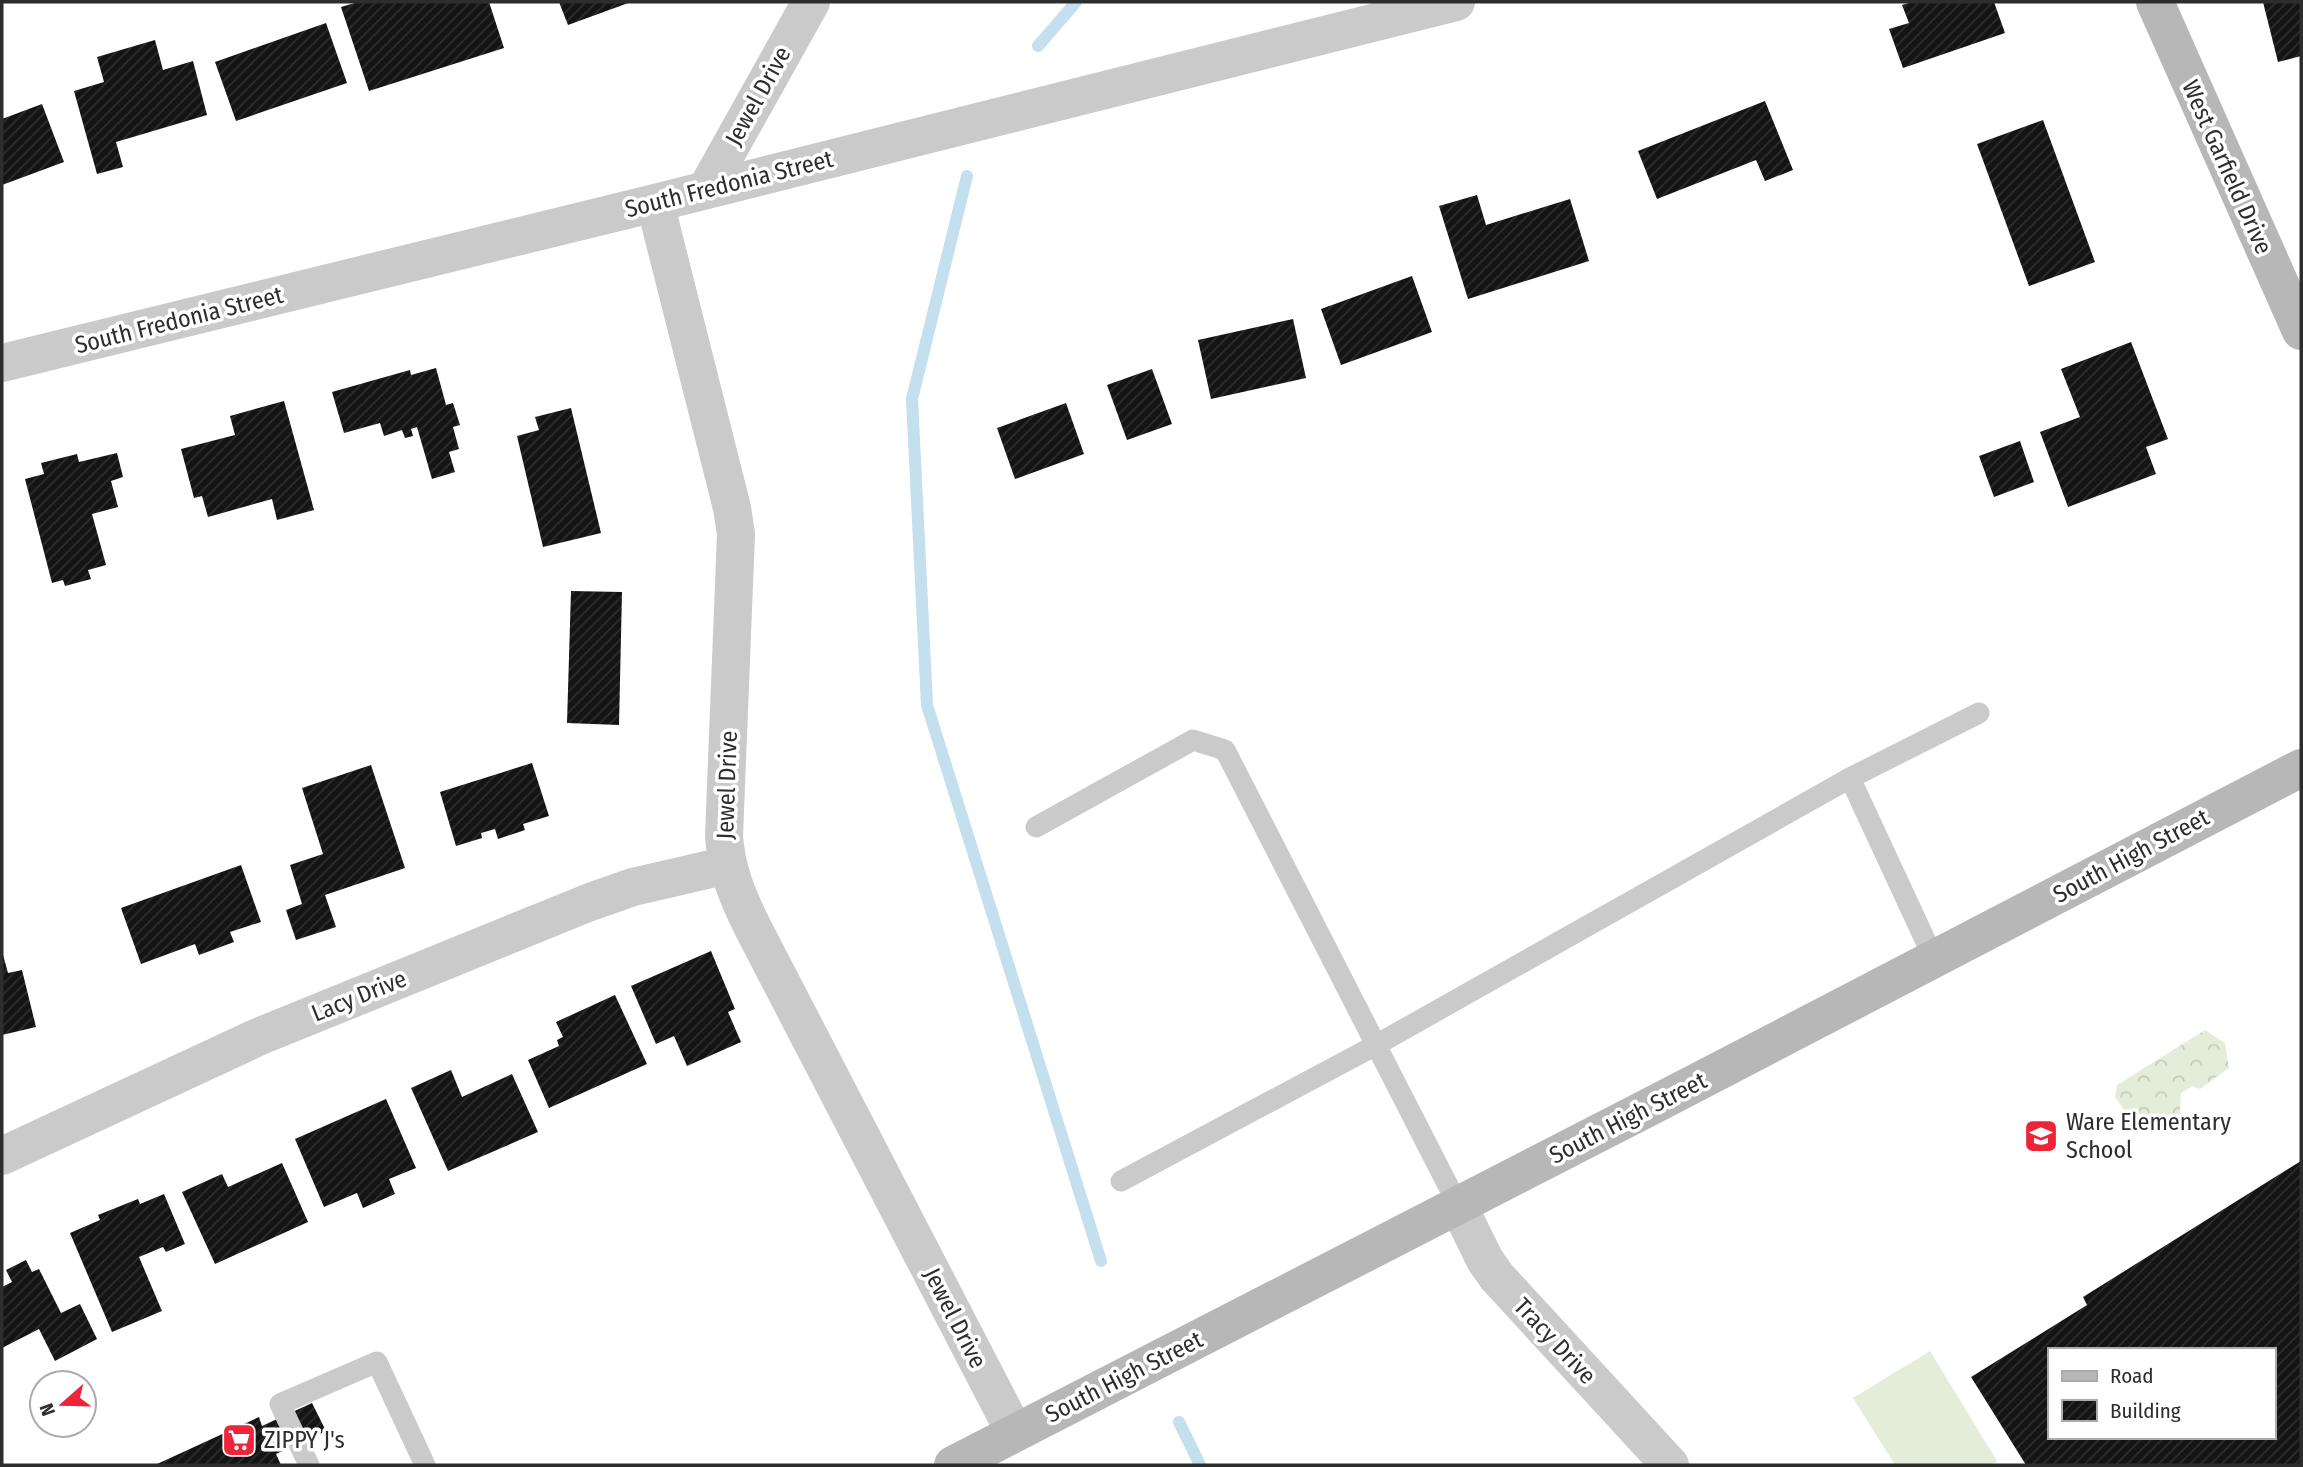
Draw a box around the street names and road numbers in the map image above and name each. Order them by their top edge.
street label: Jewel Drive [719,42,797,150]
street label: West Garfield Drive [2176,76,2278,258]
street label: South Fredonia Street [622,145,836,223]
street label: South Fredonia Street [72,281,286,359]
street label: Jewel Drive [711,730,743,840]
street label: South High Street [2048,803,2214,909]
street label: Lacy Drive [308,964,410,1028]
street label: South High Street [1545,1066,1711,1170]
street label: Jewel Drive [918,1263,992,1373]
street label: Tracy Drive [1508,1292,1602,1390]
street label: South High Street [1041,1325,1207,1429]

